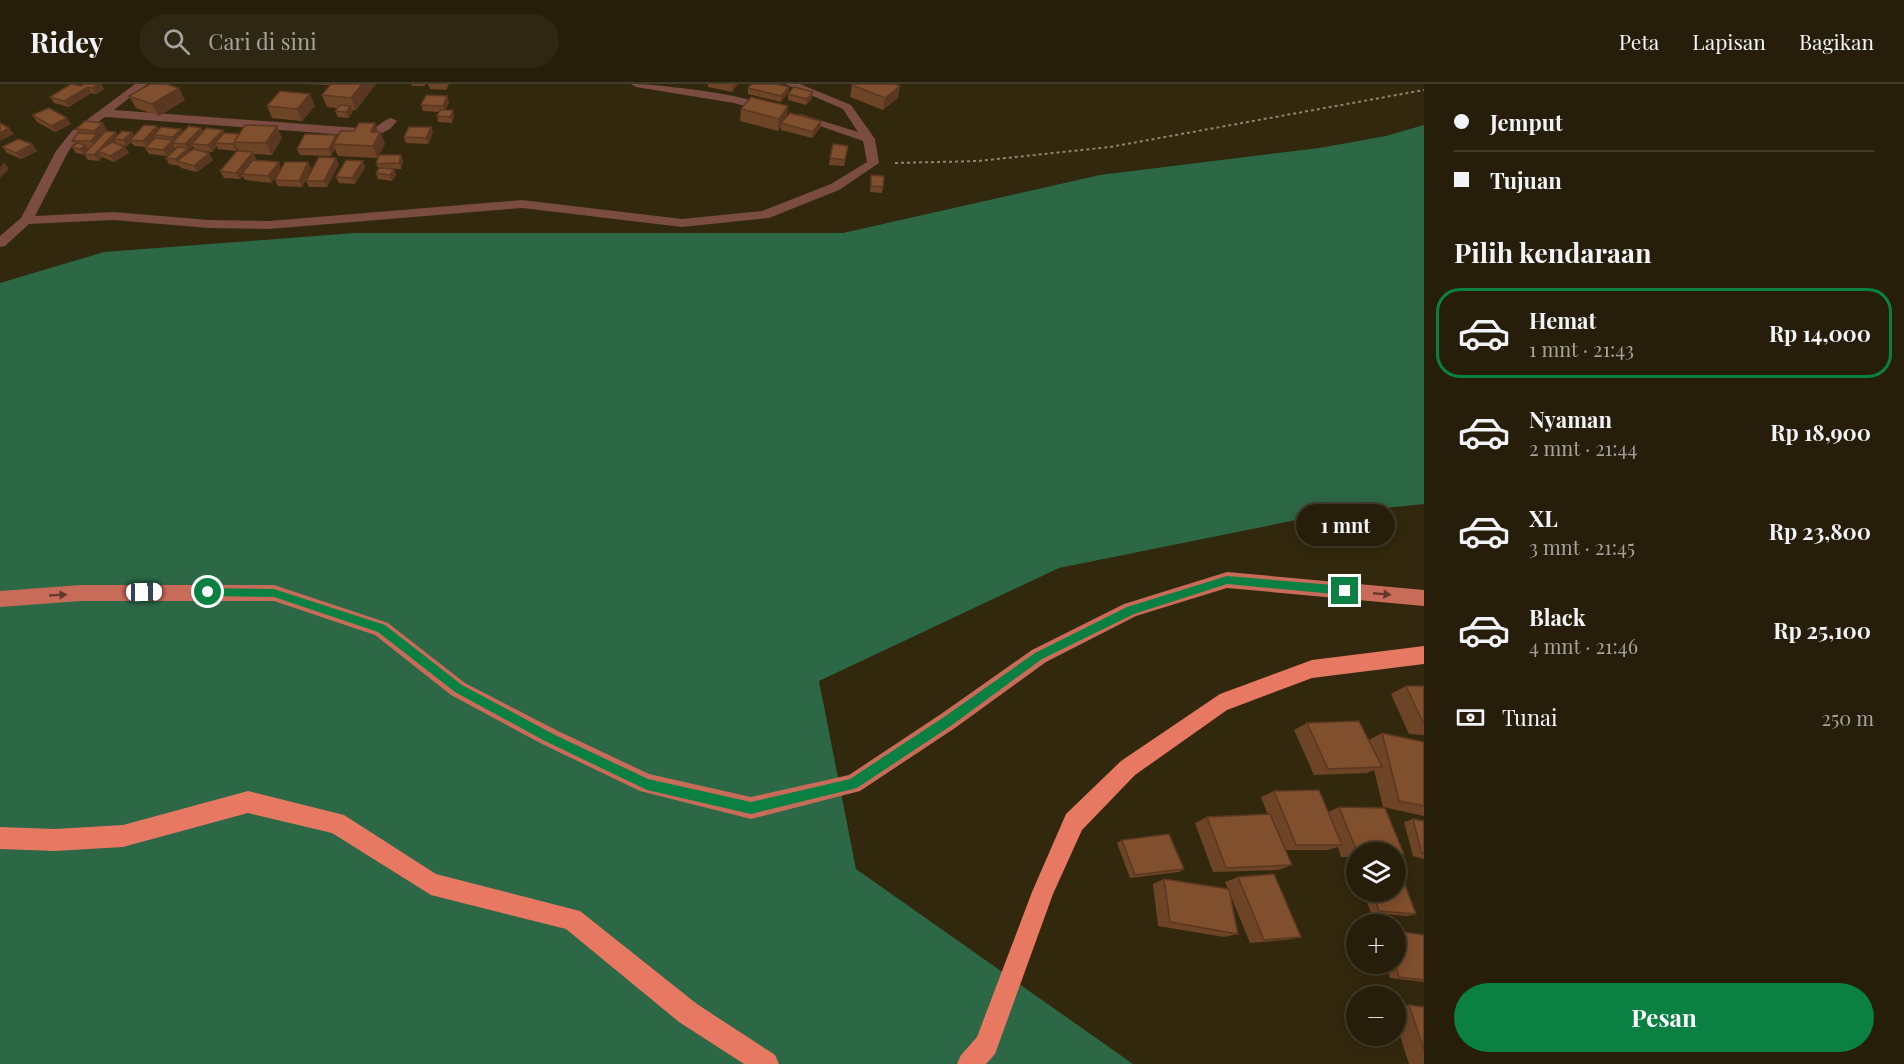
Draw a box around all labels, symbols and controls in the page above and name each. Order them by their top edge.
search box [139,14,559,68]
text: Ridey [30,23,103,60]
icon: search [160,25,193,58]
text: Cari di sini [208,26,317,56]
text: Peta [1619,27,1659,55]
text: Lapisan [1692,27,1766,55]
text: Bagikan [1799,27,1874,55]
text: Jemput [1490,107,1563,137]
text: Tujuan [1490,165,1562,195]
text: Pilih kendaraan [1454,234,1652,270]
text: Hemat [1529,305,1596,335]
icon: car [1457,306,1511,360]
text: Rp 14,000 [1769,318,1871,348]
text: 1 mnt · 21:43 [1529,335,1634,362]
text: Nyaman [1529,404,1612,434]
icon: car [1457,405,1511,459]
text: Rp 18,900 [1770,417,1871,447]
text: 2 mnt · 21:44 [1529,434,1637,461]
text: XL [1529,503,1558,533]
callout: 1 mnt [1296,504,1394,546]
icon: car [1457,504,1511,558]
text: 1 mnt [1321,511,1370,538]
text: Rp 23,800 [1769,516,1871,546]
text: 3 mnt · 21:45 [1529,533,1635,560]
route end [1331,577,1358,604]
route start [194,578,221,605]
car [126,583,162,601]
one-way arrow [1372,589,1391,599]
one-way arrow [49,590,68,599]
text: Black [1529,602,1586,632]
icon: car [1457,603,1511,657]
text: Rp 25,100 [1773,615,1871,645]
text: 4 mnt · 21:46 [1529,632,1638,659]
icon: cash [1454,701,1487,734]
text: Tunai [1502,702,1557,732]
text: 250 m [1821,704,1874,731]
map controls [1346,842,1406,1046]
button: layers [1346,842,1406,902]
button: + [1346,914,1406,974]
button: Pesan [1454,983,1874,1052]
button: − [1346,986,1406,1046]

